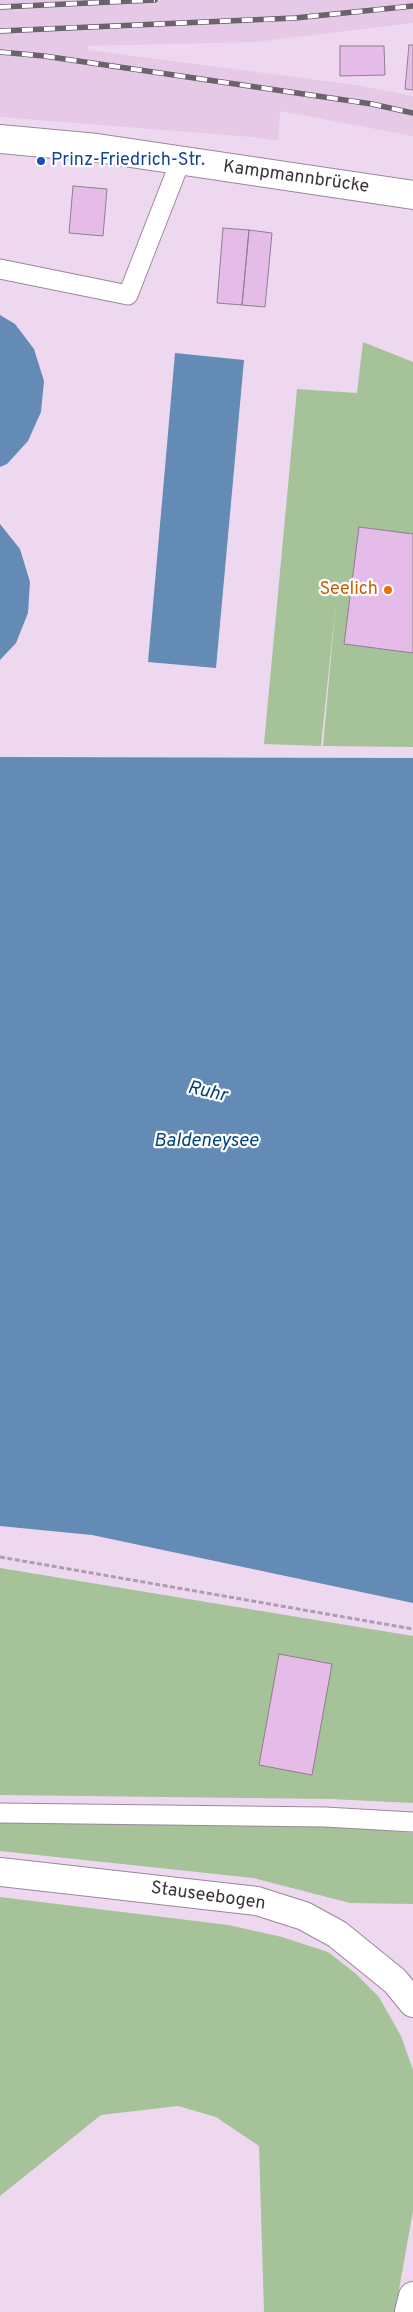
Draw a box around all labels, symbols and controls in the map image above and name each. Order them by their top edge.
place label: Prinz-Friedrich-Str. [51,150,205,172]
marker: Prinz-Friedrich-Str. [35,155,47,167]
street label: Kampmannbrücke [222,157,370,199]
place label: Seelich [319,579,378,601]
marker: Seelich [382,584,394,596]
water label: Ruhr [185,1077,229,1109]
water label: Baldeneysee [154,1131,258,1153]
street label: Stauseebogen [149,1878,267,1916]

